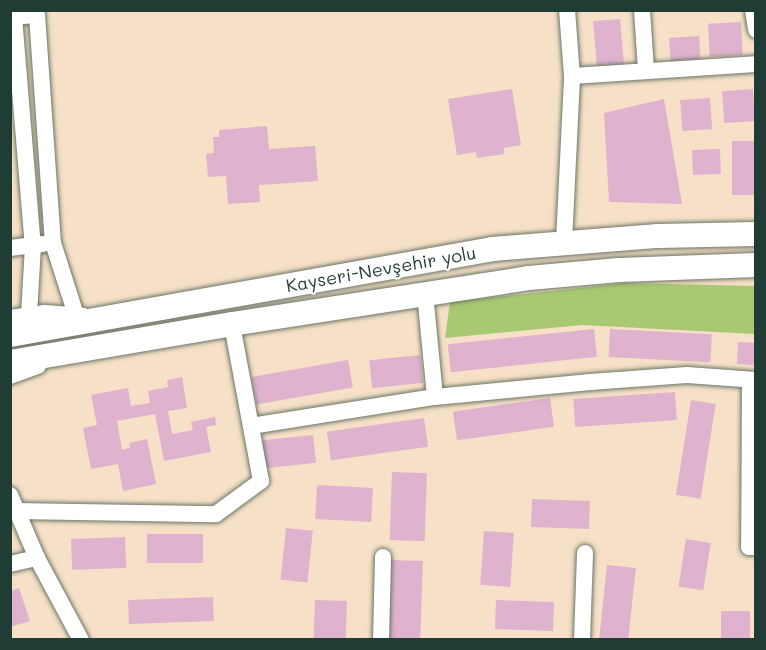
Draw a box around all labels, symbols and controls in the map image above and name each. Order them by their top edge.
street label: Kayseri-Nevşehir yolu [284,242,478,296]

